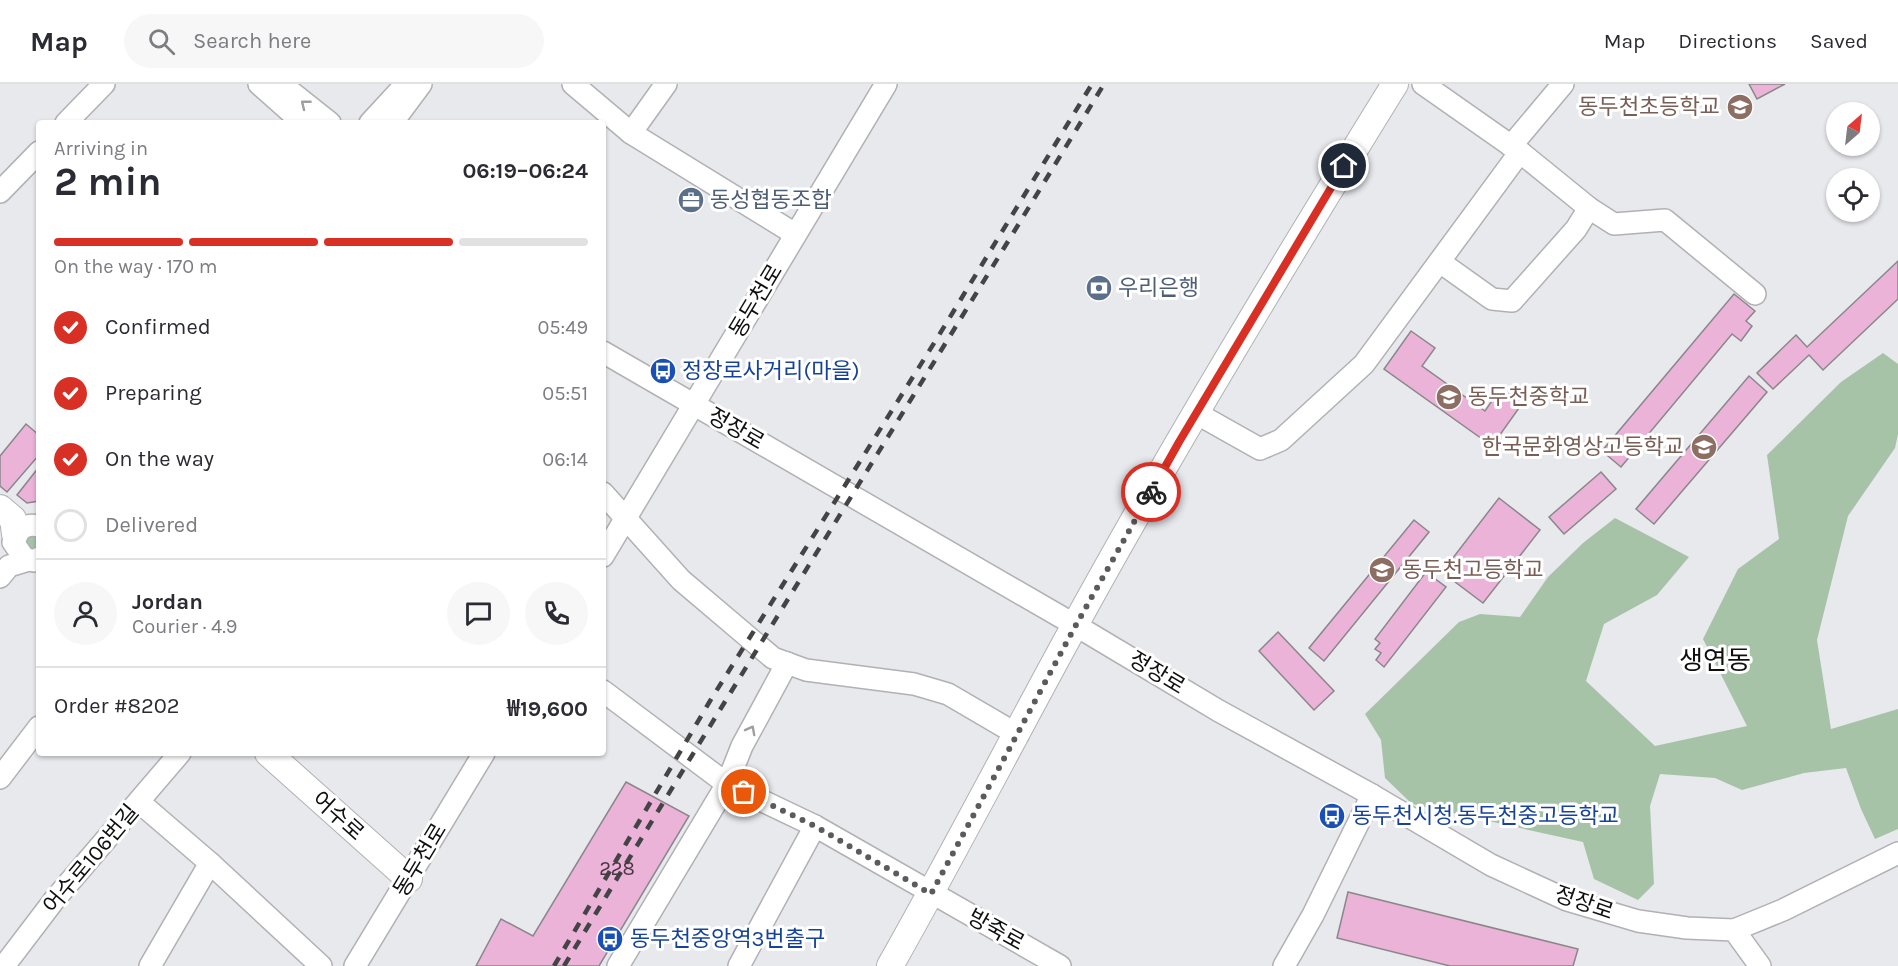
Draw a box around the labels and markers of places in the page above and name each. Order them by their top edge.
school or university icon: 동두천초등학교 [1725,92,1755,122]
place label: 동두천초등학교 [1578,94,1720,120]
pin [1318,140,1369,191]
office icon: 동성협동조합 [676,185,706,215]
place label: 동성협동조합 [710,187,831,213]
bank icon: 우리은행 [1084,273,1114,303]
place label: 우리은행 [1118,275,1199,301]
bus stop icon: 정장로사거리(마을) [648,356,678,386]
place label: 정장로사거리(마을) [682,358,860,384]
school or university icon: 동두천중학교 [1434,382,1464,412]
place label: 동두천중학교 [1468,384,1589,410]
school or university icon: 한국문화영상고등학교 [1689,432,1719,462]
place label: 한국문화영상고등학교 [1482,434,1684,460]
school or university icon: 동두천고등학교 [1367,555,1397,585]
place label: 동두천고등학교 [1402,557,1544,583]
pin [718,766,769,817]
bus stop icon: 동두천시청.동두천중고등학교 [1317,801,1347,831]
place label: 동두천시청.동두천중고등학교 [1352,803,1619,829]
bus stop icon: 동두천중앙역3번출구 [595,924,625,954]
place label: 동두천중앙역3번출구 [630,926,825,952]

